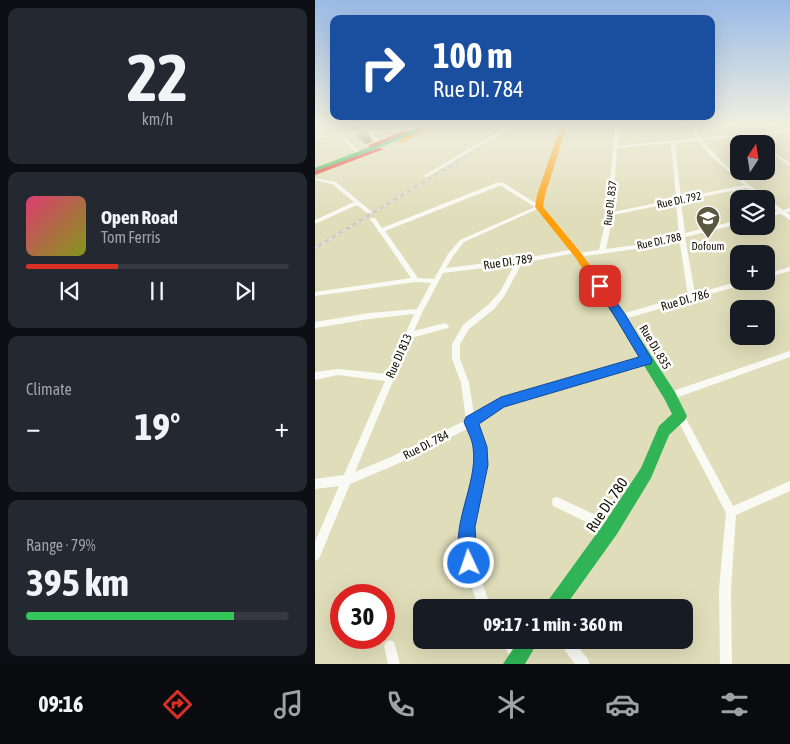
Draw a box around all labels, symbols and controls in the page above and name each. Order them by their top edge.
icon: right [350,35,415,100]
text: 100 m [433,35,512,75]
text: 22 [127,40,188,115]
text: Rue DI. 784 [433,76,524,102]
text: km/h [142,110,173,128]
north arrow [730,135,775,180]
map controls [730,135,775,345]
street label: Rue DI. 837 [601,180,619,226]
street label: Rue DI. 792 [656,189,702,211]
button: layers [730,190,775,235]
school or university icon: Dofoum [695,205,721,239]
text: Open Road [101,206,178,228]
text: Tom Ferris [101,228,160,246]
street label: Rue DI. 788 [636,230,682,252]
place label: Dofoum [692,240,724,252]
button: + [730,245,775,290]
street label: Rue DI. 789 [483,252,534,272]
pin [579,265,621,307]
icon: arrive [586,272,614,300]
icon: previous [56,277,84,305]
icon: pause [143,277,171,305]
icon: next [231,277,259,305]
street label: Rue DI. 786 [659,286,711,314]
button: − [730,300,775,345]
street label: Rue DI. 835 [636,322,674,372]
street label: Rue DI 813 [383,332,415,380]
text: Climate [26,380,72,398]
text: 19° [134,405,181,448]
text: − [26,411,41,443]
text: + [274,411,289,443]
street label: Rue DI. 784 [401,427,451,462]
street label: Rue DI. 780 [582,474,631,535]
text: Range · 79% [26,536,96,554]
position arrow [442,536,494,588]
text: 395 km [26,561,129,604]
speed limit sign: 30 [330,584,395,649]
text: 09:17 · 1 min · 360 m [483,613,623,635]
icon: directions [160,687,195,722]
icon: music [271,687,306,722]
icon: phone [383,687,418,722]
icon: climate [494,687,529,722]
icon: car [605,687,640,722]
icon: filters [717,687,752,722]
text: 09:16 [38,691,83,717]

